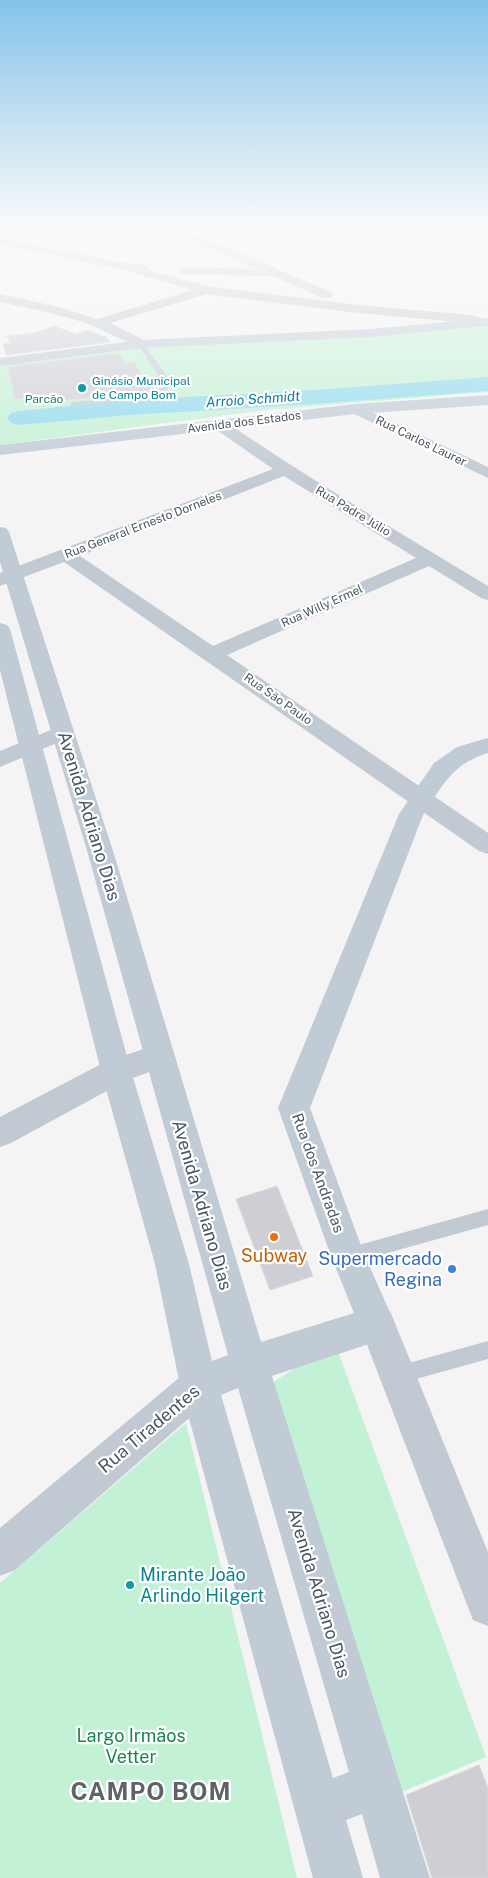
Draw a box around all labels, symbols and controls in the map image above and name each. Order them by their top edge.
place label: Ginásio Municipal de Campo Bom [92,374,191,402]
marker: Ginásio Municipal de Campo Bom [76,382,88,394]
water label: Arroio Schmidt [205,388,301,410]
park label: Parcão [25,392,64,406]
street label: Avenida dos Estados [186,408,302,436]
street label: Rua Carlos Laurer [373,413,469,469]
street label: Rua Padre Júlio [313,483,393,539]
street label: Rua General Ernesto Dorneles [63,489,223,561]
street label: Rua Willy Ermel [279,582,365,630]
street label: Rua São Paulo [241,670,315,728]
street label: Avenida Adriano Dias [54,728,125,903]
street label: Rua dos Andradas [289,1111,348,1235]
street label: Avenida Adriano Dias [168,1117,237,1292]
marker: Subway [268,1231,280,1243]
place label: Subway [241,1245,308,1266]
place label: Supermercado Regina [318,1248,442,1290]
marker: Supermercado Regina [446,1263,458,1275]
street label: Rua Tiradentes [94,1380,204,1477]
street label: Avenida Adriano Dias [284,1505,355,1680]
place label: Mirante João Arlindo Hilgert [140,1564,264,1606]
marker: Mirante João Arlindo Hilgert [124,1579,136,1591]
park label: Largo Irmãos Vetter [77,1725,186,1767]
district label: CAMPO BOM [70,1777,232,1805]

